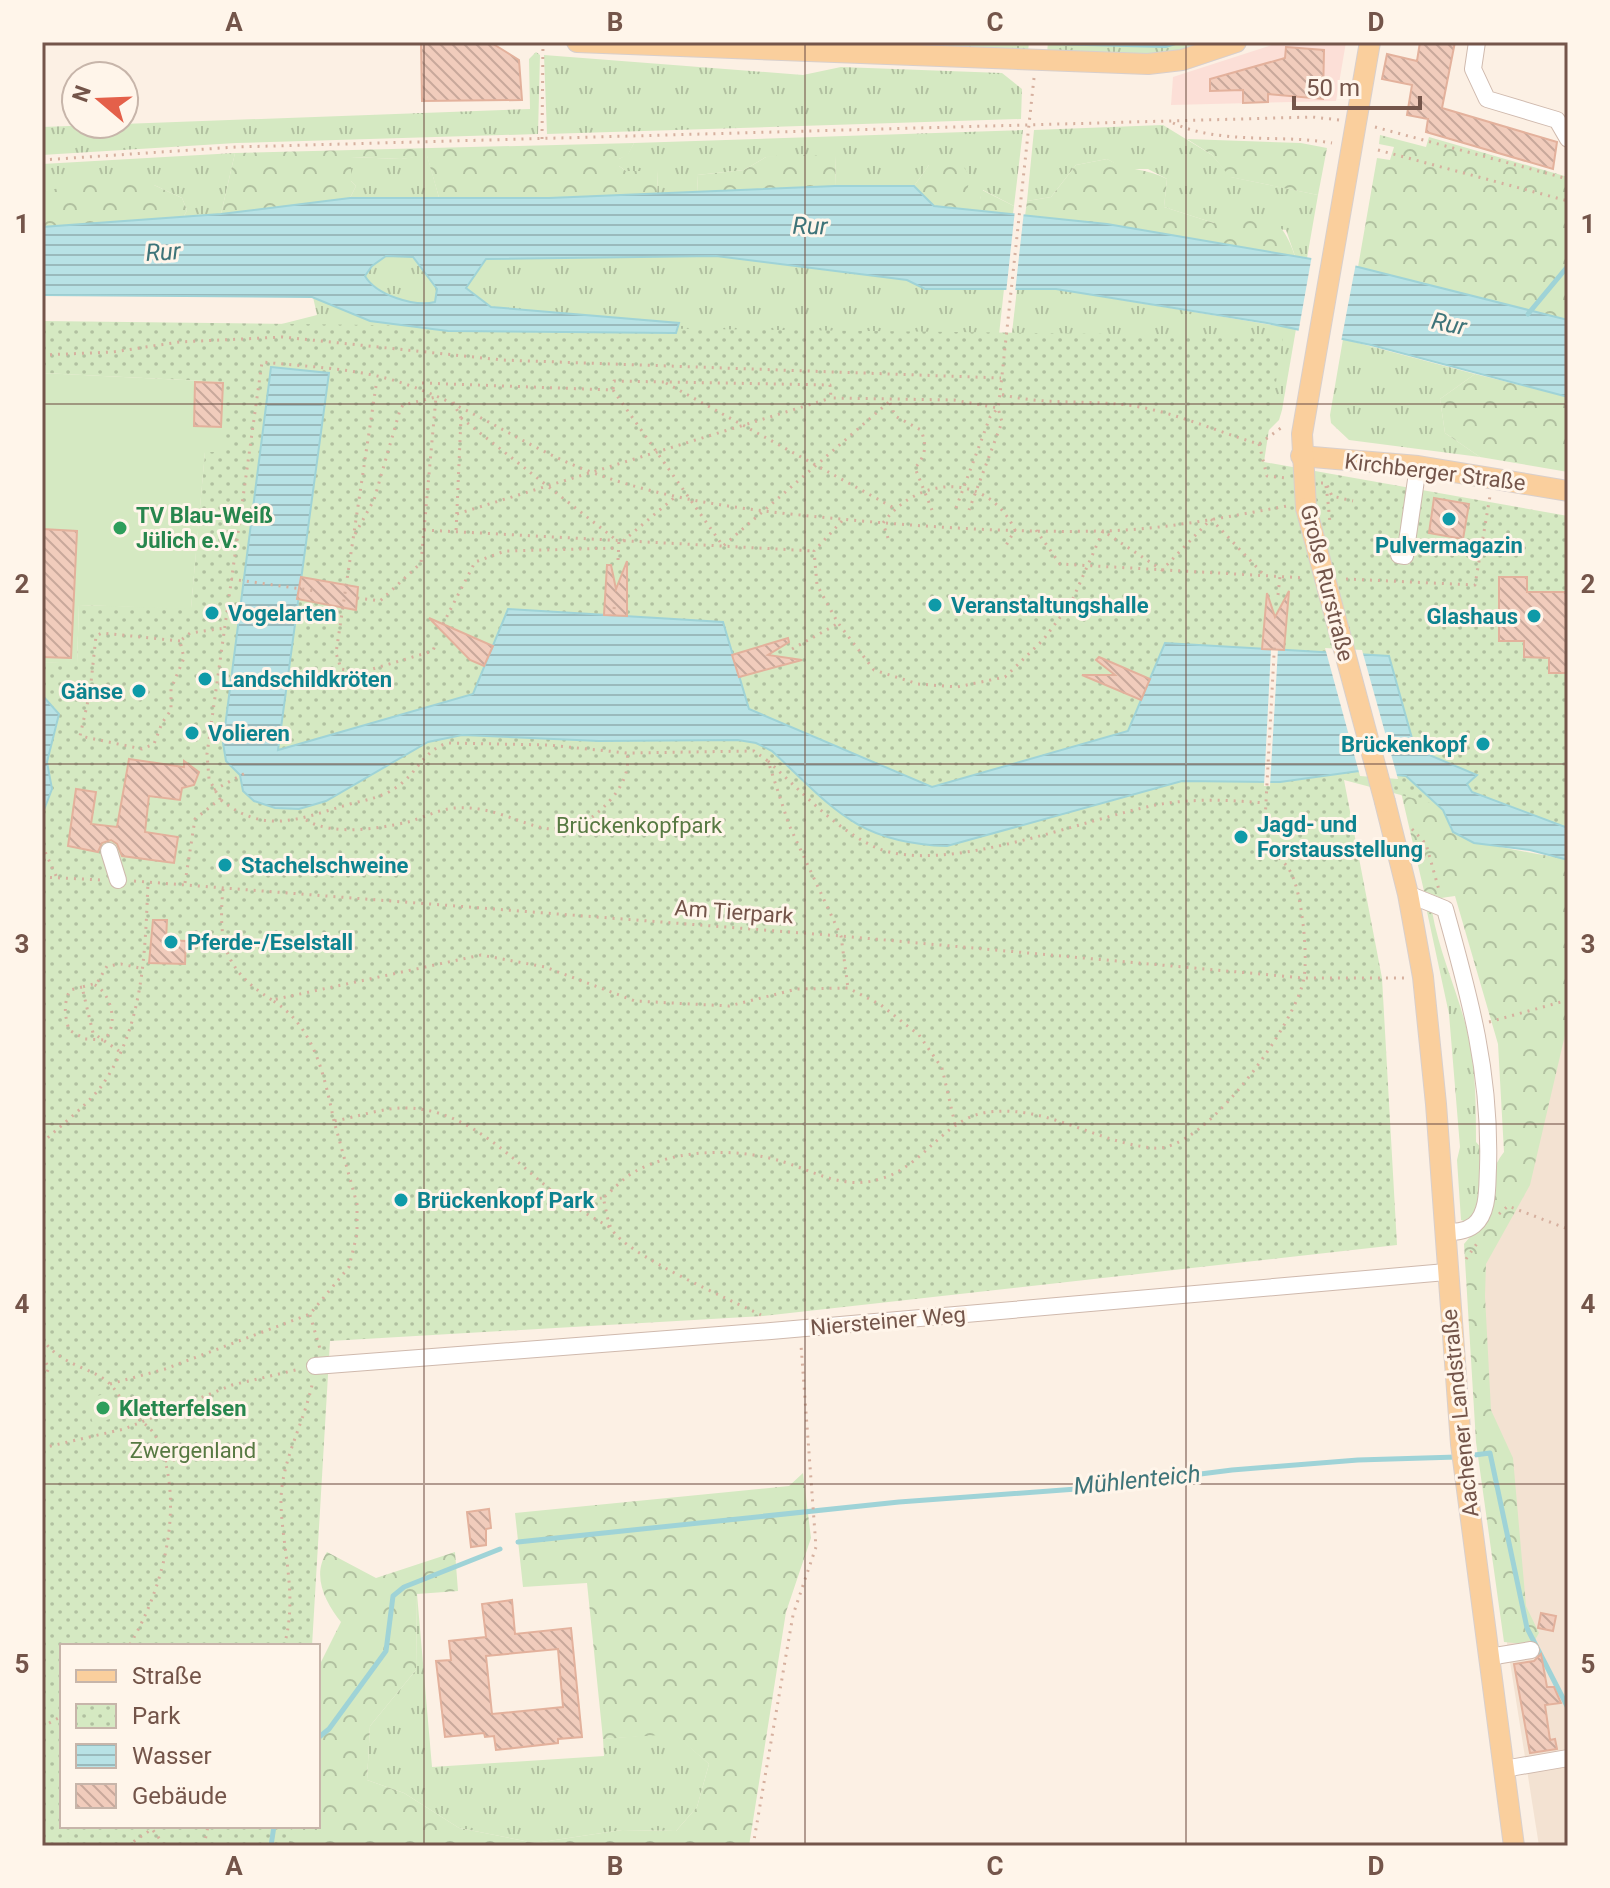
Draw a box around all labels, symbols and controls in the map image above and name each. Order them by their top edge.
text: A [225,7,243,37]
text: B [607,7,623,37]
text: C [986,7,1004,37]
text: D [1368,7,1384,37]
north arrow [60,60,140,140]
scale bar [1294,60,1420,110]
text: 50 m [1306,74,1360,102]
text: N [67,82,96,105]
text: 1 [15,209,29,239]
text: 1 [1581,209,1595,239]
water label: Rur [792,212,829,240]
water label: Rur [145,237,182,267]
water label: Rur [1429,307,1470,342]
street label: Kirchberger Straße [1343,448,1527,496]
street label: Große Rurstraße [1295,502,1359,664]
place label: TV Blau-Weiß Jülich e.V. [136,503,273,553]
marker: Pulvermagazin [1440,510,1458,528]
marker: TV Blau-Weiß Jülich e.V. [111,519,129,537]
place label: Pulvermagazin [1375,533,1523,558]
text: 2 [15,569,29,599]
text: 2 [1581,569,1595,599]
place label: Veranstaltungshalle [951,593,1149,618]
marker: Veranstaltungshalle [926,596,944,614]
place label: Vogelarten [228,601,337,626]
marker: Vogelarten [203,604,221,622]
place label: Glashaus [1426,604,1518,629]
marker: Glashaus [1525,607,1543,625]
place label: Landschildkröten [221,667,392,692]
marker: Landschildkröten [196,670,214,688]
place label: Gänse [61,679,123,704]
marker: Gänse [130,682,148,700]
place label: Volieren [208,721,290,746]
marker: Volieren [183,724,201,742]
place label: Brückenkopf [1341,732,1467,757]
marker: Brückenkopf [1474,735,1492,753]
place label: Jagd- und Forstausstellung [1257,812,1423,862]
park label: Brückenkopfpark [556,813,723,838]
marker: Jagd- und Forstausstellung [1232,828,1250,846]
place label: Stachelschweine [241,853,409,878]
marker: Stachelschweine [216,856,234,874]
street label: Am Tierpark [674,895,795,929]
text: 3 [15,929,29,959]
text: 3 [1581,929,1595,959]
place label: Pferde-/Eselstall [187,930,353,955]
marker: Pferde-/Eselstall [162,933,180,951]
place label: Brückenkopf Park [417,1188,594,1213]
marker: Brückenkopf Park [392,1191,410,1209]
text: 4 [15,1289,30,1319]
text: 4 [1581,1289,1596,1319]
street label: Niersteiner Weg [809,1302,967,1340]
street label: Aachener Landstraße [1437,1308,1483,1518]
place label: Kletterfelsen [119,1396,247,1421]
marker: Kletterfelsen [94,1399,112,1417]
park label: Zwergenland [130,1438,256,1463]
water label: Mühlenteich [1072,1459,1202,1501]
legend [60,1644,320,1828]
text: 5 [15,1649,29,1679]
text: 5 [1581,1649,1595,1679]
text: Straße [132,1662,202,1690]
text: Park [132,1702,181,1730]
text: Wasser [132,1742,212,1770]
text: Gebäude [132,1782,227,1810]
text: A [225,1851,243,1881]
text: B [607,1851,623,1881]
text: C [986,1851,1004,1881]
text: D [1368,1851,1384,1881]

